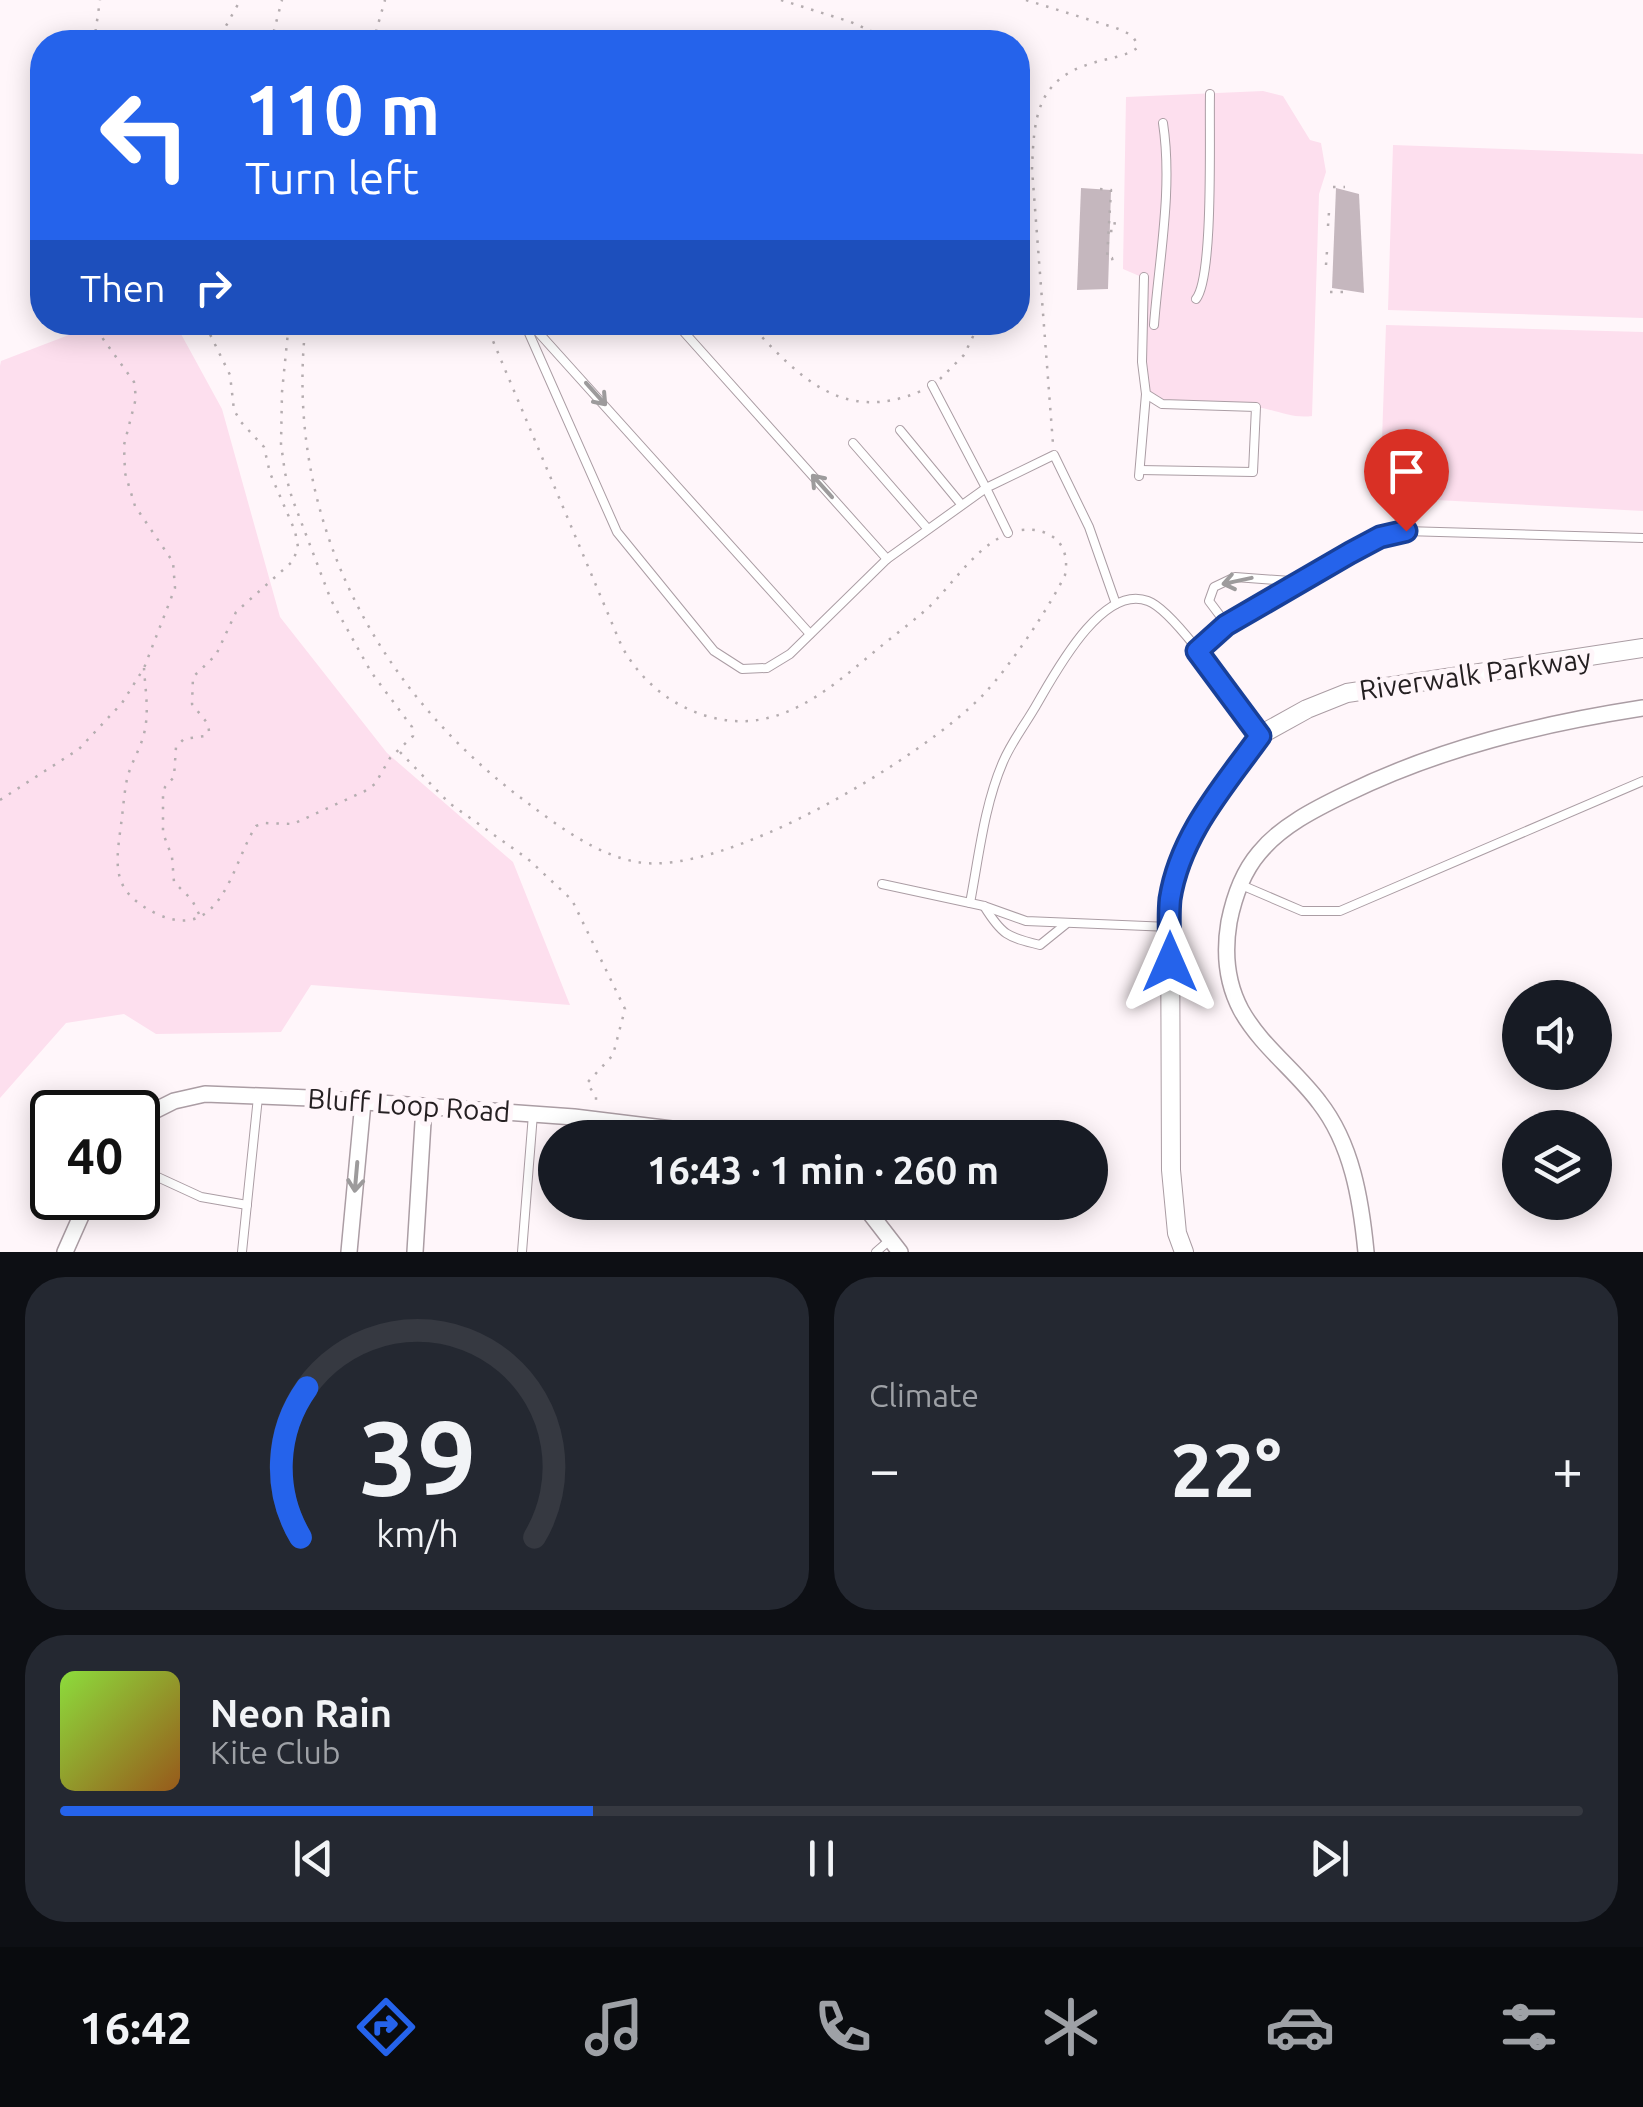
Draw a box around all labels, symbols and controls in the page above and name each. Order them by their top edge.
icon: left [80,70,210,200]
text: 110 m [245,70,440,148]
text: Turn left [245,152,419,203]
icon: right [186,260,241,315]
text: Then [80,267,166,309]
one-way arrow [584,381,607,406]
pin [1364,429,1449,532]
icon: arrive [1379,444,1434,499]
one-way arrow [811,474,834,499]
one-way arrow [1221,572,1253,591]
street label: Riverwalk Parkway [1357,642,1593,705]
position arrow [1118,910,1222,1014]
map controls [1502,980,1612,1220]
button: sound [1502,980,1612,1090]
street label: Bluff Loop Road [307,1082,511,1127]
speed limit sign: 40 [30,1090,160,1220]
button: layers [1502,1110,1612,1220]
text: 16:43 · 1 min · 260 m [647,1149,999,1191]
one-way arrow [346,1160,365,1193]
text: Climate [869,1377,979,1413]
text: 39 [358,1398,476,1515]
text: 22° [1170,1427,1282,1511]
text: − [869,1438,900,1499]
text: + [1552,1438,1583,1499]
text: km/h [376,1514,458,1554]
text: Neon Rain [210,1692,392,1734]
text: Kite Club [210,1734,340,1770]
icon: previous [286,1831,341,1886]
icon: pause [794,1831,849,1886]
icon: next [1302,1831,1357,1886]
icon: directions [351,1992,421,2062]
icon: music [579,1992,649,2062]
icon: phone [808,1992,878,2062]
icon: climate [1036,1992,1106,2062]
icon: car [1265,1992,1335,2062]
icon: filters [1494,1992,1564,2062]
text: 16:42 [79,2002,192,2053]

